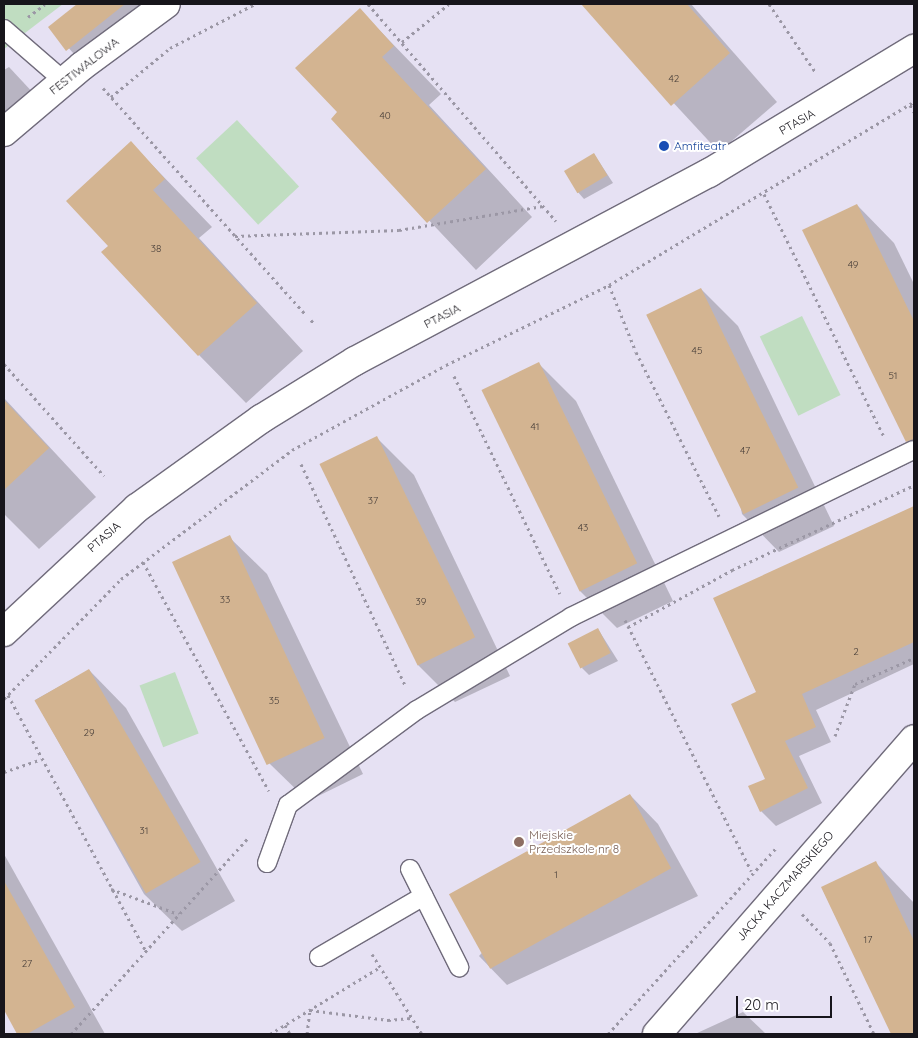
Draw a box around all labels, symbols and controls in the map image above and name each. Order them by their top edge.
street label: FESTIWALOWA [46,34,122,98]
house number: 42 [669,73,679,85]
street label: PTASIA [776,106,818,138]
house number: 40 [379,110,391,122]
place label: Amfiteatr [674,139,726,153]
marker: Amfiteatr [658,140,670,152]
house number: 38 [151,243,161,255]
house number: 49 [848,259,858,271]
street label: PTASIA [421,301,463,331]
house number: 45 [692,345,702,357]
house number: 51 [888,370,898,382]
house number: 41 [531,421,539,433]
house number: 47 [740,445,750,457]
house number: 37 [368,495,378,507]
street label: PTASIA [85,519,123,555]
house number: 43 [578,522,588,534]
house number: 33 [220,594,230,606]
house number: 39 [416,596,426,608]
house number: 2 [853,646,859,658]
house number: 35 [269,695,279,707]
house number: 29 [83,727,95,739]
house number: 31 [140,825,148,837]
place label: Miejskie Przedszkole nr 8 [529,828,619,856]
street label: JACKA KACZMARSKIEGO [733,828,837,944]
marker: Miejskie Przedszkole nr 8 [513,836,525,848]
house number: 1 [554,869,558,881]
house number: 17 [864,934,872,946]
house number: 27 [22,958,32,970]
scale bar [738,986,834,1018]
text: 20 m [744,995,779,1014]

